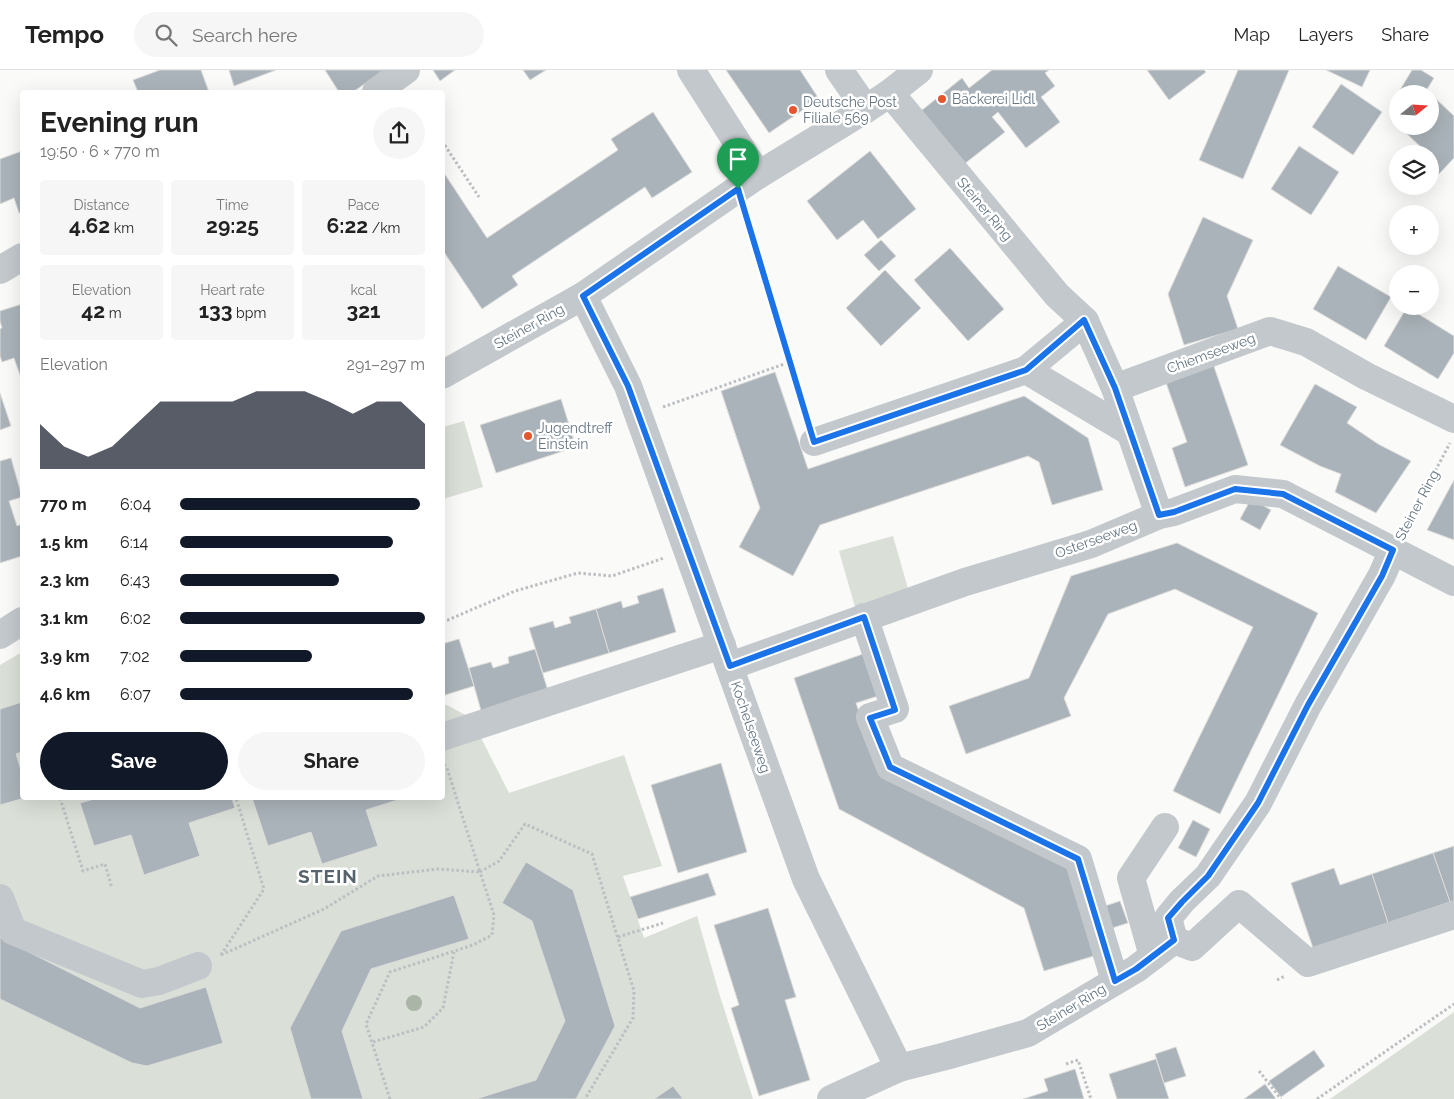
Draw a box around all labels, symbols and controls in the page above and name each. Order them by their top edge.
search box [134,12,484,57]
text: Tempo [25,20,104,49]
icon: search [152,21,180,49]
text: Search here [192,24,297,46]
text: Map [1234,24,1270,45]
text: Layers [1298,24,1353,45]
text: Share [1381,24,1429,45]
north arrow [1389,85,1439,135]
map controls [1389,85,1439,315]
place label: Bäckerei Lidl [952,91,1035,107]
marker: Bäckerei Lidl [936,93,948,105]
place label: Deutsche Post Filiale 569 [803,94,897,126]
marker: Deutsche Post Filiale 569 [787,104,799,116]
text: Evening run [40,106,199,139]
button: share [373,107,425,159]
pin [717,138,759,189]
text: 19:50 · 6 × 770 m [40,142,160,161]
icon: arrive [724,145,752,173]
button: layers [1389,145,1439,195]
street label: Steiner Ring [954,174,1016,244]
text: Distance [73,197,130,213]
text: Time [216,197,249,213]
text: Pace [347,197,380,213]
button: + [1389,205,1439,255]
text: 4.62 [69,213,110,238]
text: 29:25 [206,213,259,238]
text: 6:22 [327,213,368,238]
text: km [110,220,134,236]
text: /km [368,220,400,236]
button: − [1389,265,1439,315]
text: Elevation [72,282,131,298]
text: Heart rate [200,282,265,298]
text: kcal [350,282,377,298]
text: 42 [81,298,105,323]
text: 133 [199,298,233,323]
text: 321 [347,298,380,323]
street label: Steiner Ring [491,300,567,352]
text: m [105,305,122,321]
text: bpm [233,305,266,321]
street label: Chiemseeweg [1165,330,1257,376]
text: Elevation [40,355,108,374]
text: 291–297 m [347,355,425,374]
place label: Jugendtreff Einstein [538,420,613,452]
marker: Jugendtreff Einstein [522,430,534,442]
street label: Steiner Ring [1392,467,1442,543]
text: 770 m [40,495,87,514]
text: 6:04 [120,495,151,514]
street label: Osterseeweg [1053,517,1139,561]
text: 1.5 km [40,533,88,552]
text: 6:14 [120,533,148,552]
text: 2.3 km [40,571,89,590]
text: 6:43 [120,571,150,590]
text: 3.1 km [40,609,88,628]
text: 6:02 [120,609,151,628]
text: 3.9 km [40,647,90,666]
text: 7:02 [120,647,150,666]
street label: Kochelseeweg [728,679,774,775]
text: 4.6 km [40,685,90,704]
text: 6:07 [120,685,151,704]
button: Save [40,732,228,790]
button: Share [238,732,425,790]
district label: STEIN [298,865,358,887]
street label: Steiner Ring [1034,980,1108,1034]

